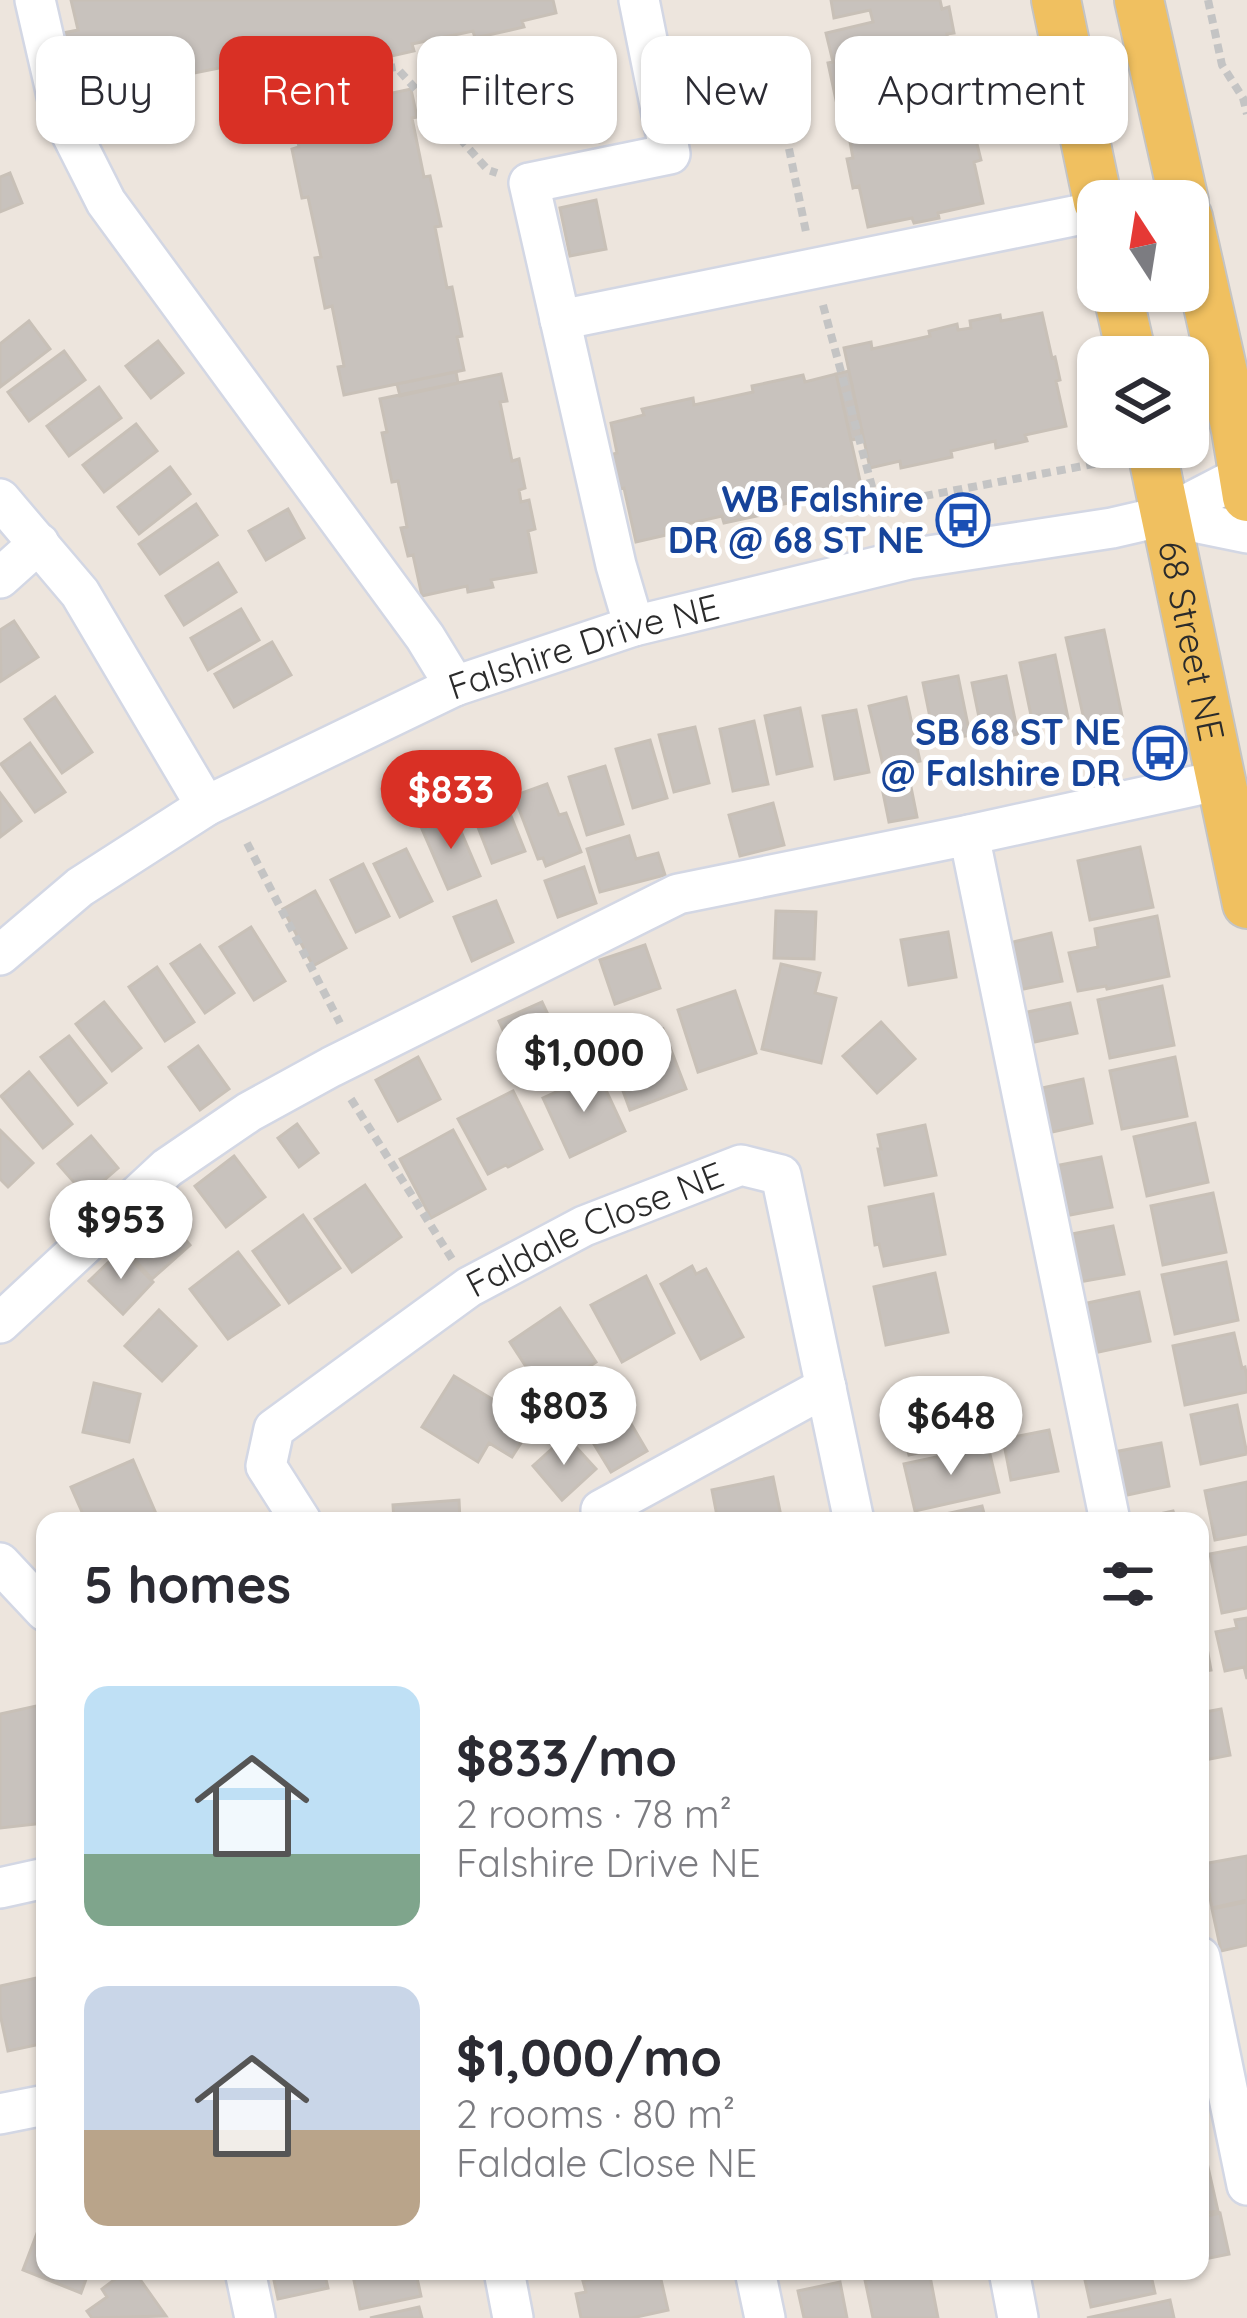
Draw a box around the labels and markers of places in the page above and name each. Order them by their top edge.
place label: WB Falshire DR @ 68 ST NE [668,476,924,562]
bus stop icon: WB Falshire DR @ 68 ST NE [935,492,991,548]
place label: SB 68 ST NE @ Falshire DR [881,709,1121,795]
bus stop icon: SB 68 ST NE @ Falshire DR [1132,725,1188,781]
pin: $833 [380,750,522,852]
pin: $1,000 [486,1013,682,1115]
pin: $953 [50,1180,192,1282]
pin: $803 [493,1366,635,1468]
pin: $648 [880,1376,1022,1478]

